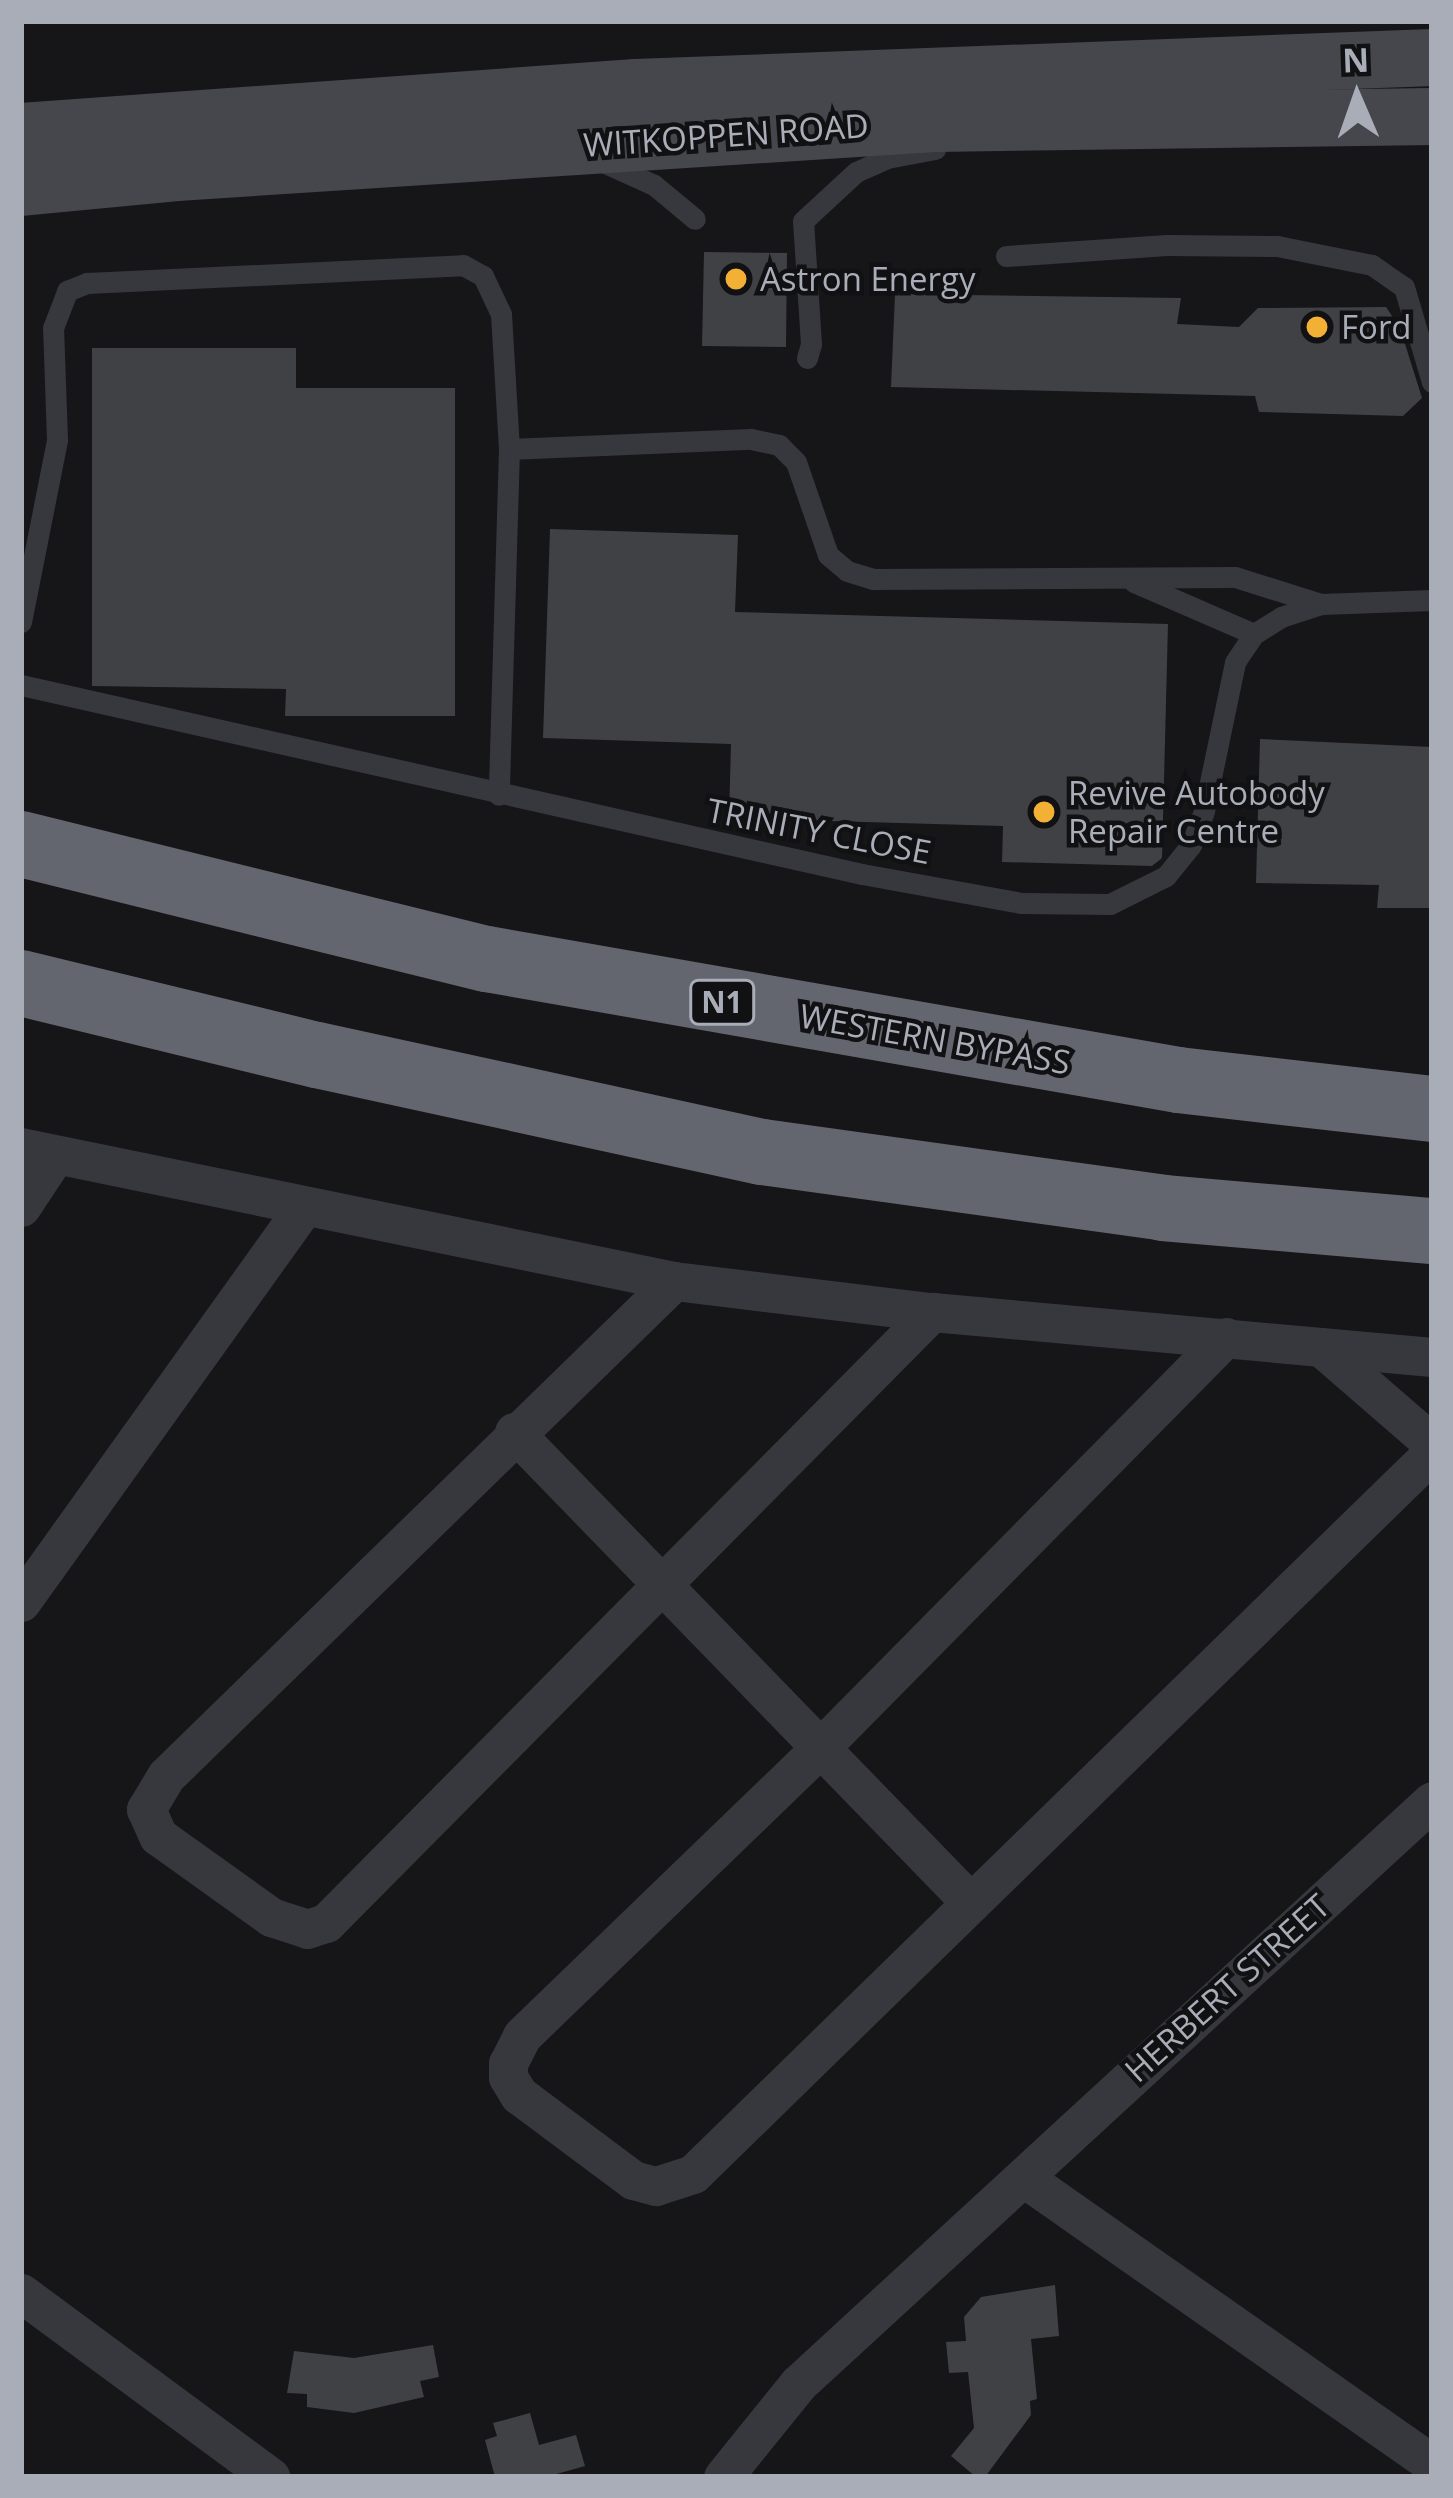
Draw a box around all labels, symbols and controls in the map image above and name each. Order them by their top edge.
north arrow [1297,36,1417,156]
text: N [1342,37,1370,82]
street label: WITKOPPEN ROAD [582,105,870,165]
place label: Astron Energy [760,259,976,299]
marker: Astron Energy [723,266,749,292]
place label: Ford [1341,307,1412,347]
marker: Ford [1304,314,1330,340]
place label: Revive Autobody Repair Centre [1068,773,1325,851]
street label: TRINITY CLOSE [704,790,934,872]
marker: Revive Autobody Repair Centre [1031,799,1057,825]
road number: N1 [689,978,755,1026]
street label: WESTERN BYPASS [797,996,1073,1082]
street label: HERBERT STREET [1117,1886,1337,2090]

